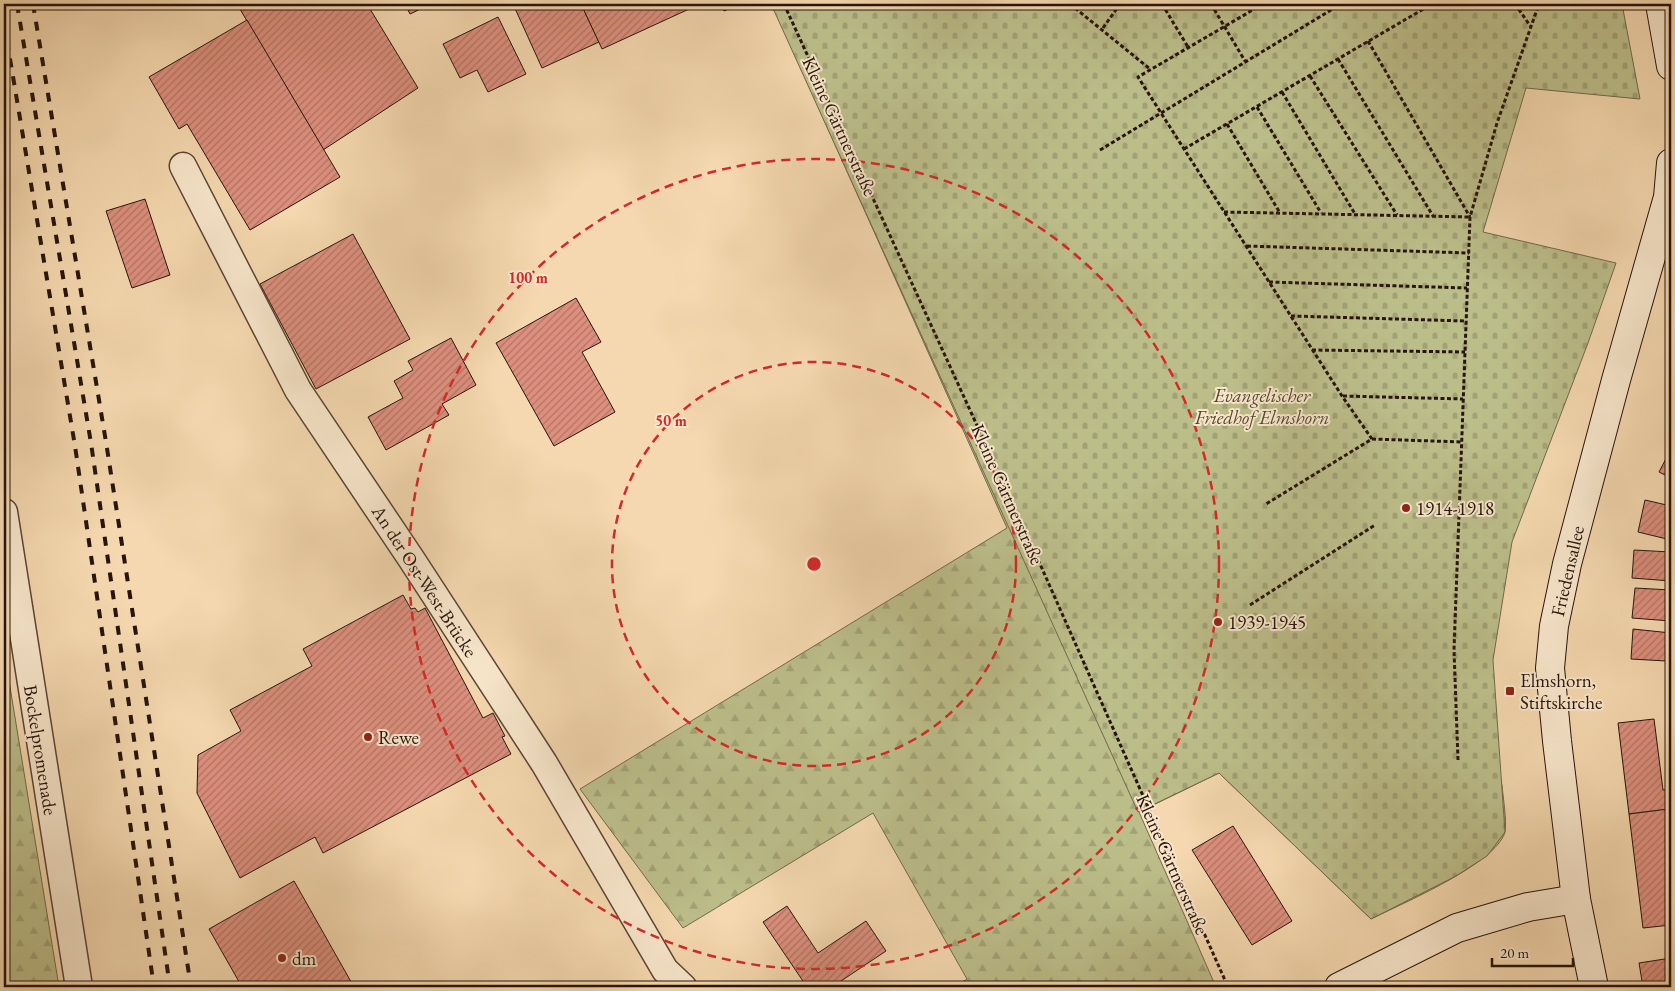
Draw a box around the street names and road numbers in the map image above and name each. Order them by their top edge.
street label: Kleine Gärtnerstraße [796,52,883,200]
street label: Kleine Gärtnerstraße [965,420,1050,568]
street label: An der Ost-West-Brücke [366,500,483,662]
street label: Friedensallee [1545,523,1590,619]
street label: Bockelpromenade [18,683,63,817]
street label: Kleine Gärtnerstraße [1130,790,1215,938]

